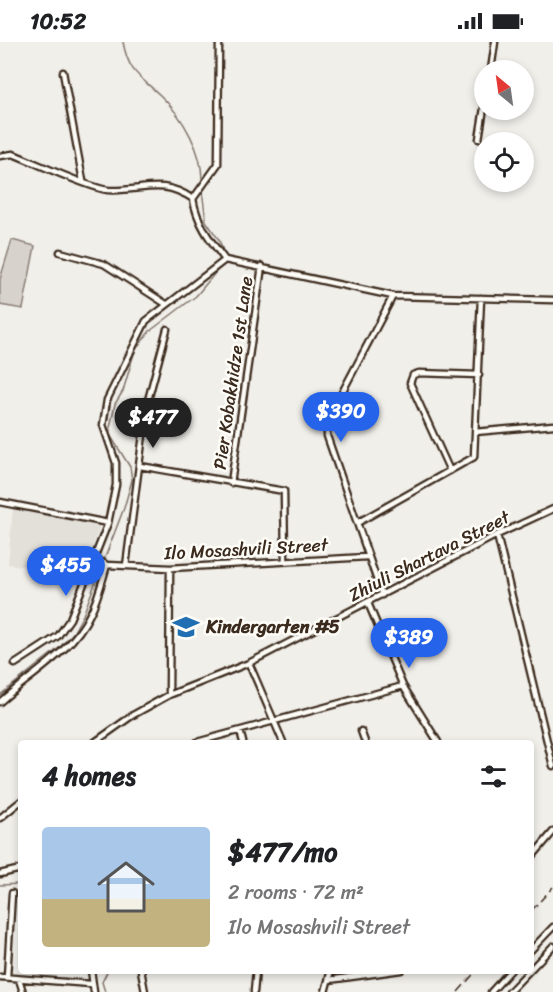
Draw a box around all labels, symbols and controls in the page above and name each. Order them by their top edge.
text: 10:52 [30,2,86,41]
north arrow [474,60,534,120]
map controls [474,60,534,192]
button: locate [474,132,534,192]
street label: Pier Kobakhidze 1st Lane [204,274,262,472]
pin: $390 [305,392,377,443]
text: $390 [316,394,366,429]
pin: $477 [117,398,189,449]
text: $477 [129,400,177,435]
street label: Zhiuli Shartava Street [342,501,516,611]
street label: Ilo Mosashvili Street [162,529,329,569]
pin: $455 [30,546,102,597]
text: $455 [41,548,91,583]
place label: Kindergarten #5 [205,611,340,643]
school or university icon: Kindergarten #5 [171,612,201,642]
pin: $389 [373,618,445,669]
text: $389 [385,620,433,655]
text: 4 homes [42,753,136,799]
icon: filters [477,760,510,793]
text: $477/mo [228,829,338,875]
icon: home [90,851,162,923]
text: 2 rooms · 72 m² [228,875,364,910]
text: Ilo Mosashvili Street [228,910,410,945]

